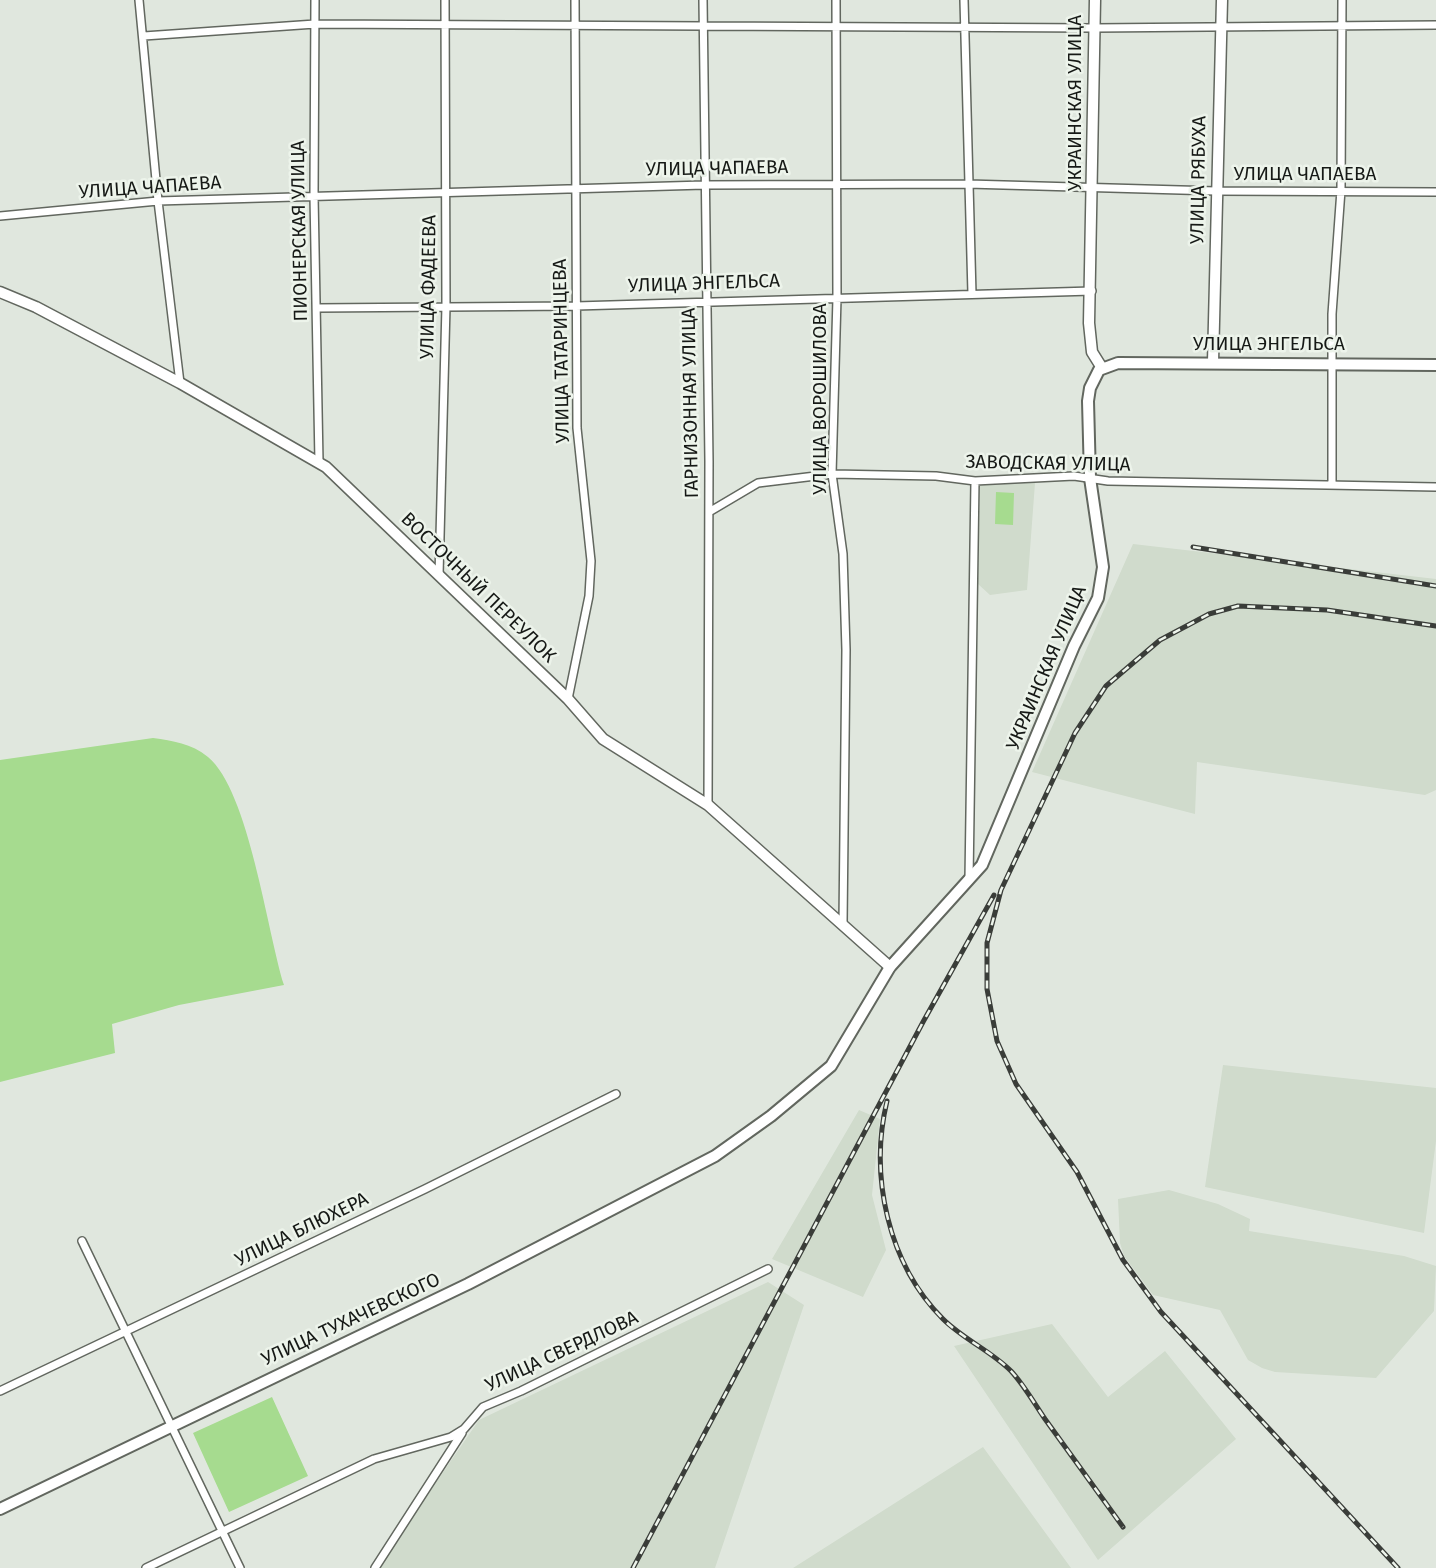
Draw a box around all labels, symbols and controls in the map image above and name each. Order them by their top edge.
street label: УКРАИНСКАЯ УЛИЦА [1065,15,1087,191]
street label: УЛИЦА РЯБУХА [1186,116,1212,244]
street label: ПИОНЕРСКАЯ УЛИЦА [287,140,313,322]
street label: УЛИЦА ЧАПАЕВА [646,156,788,182]
street label: УЛИЦА ЧАПАЕВА [1234,164,1376,186]
street label: УЛИЦА ЧАПАЕВА [78,172,222,204]
street label: УЛИЦА ФАДЕЕВА [416,215,442,359]
street label: УЛИЦА ТАТАРИНЦЕВА [549,259,575,443]
street label: УЛИЦА ЭНГЕЛЬСА [628,270,780,298]
street label: УЛИЦА ВОРОШИЛОВА [810,303,832,495]
street label: ГАРНИЗОННАЯ УЛИЦА [678,307,704,499]
street label: УЛИЦА ЭНГЕЛЬСА [1193,334,1345,356]
street label: ЗАВОДСКАЯ УЛИЦА [965,451,1131,477]
street label: ВОСТОЧНЫЙ ПЕРЕУЛОК [396,508,560,668]
street label: УКРАИНСКАЯ УЛИЦА [1002,582,1092,754]
street label: УЛИЦА БЛЮХЕРА [232,1188,372,1272]
street label: УЛИЦА ТУХАЧЕВСКОГО [258,1269,444,1371]
street label: УЛИЦА СВЕРДЛОВА [482,1307,642,1397]

